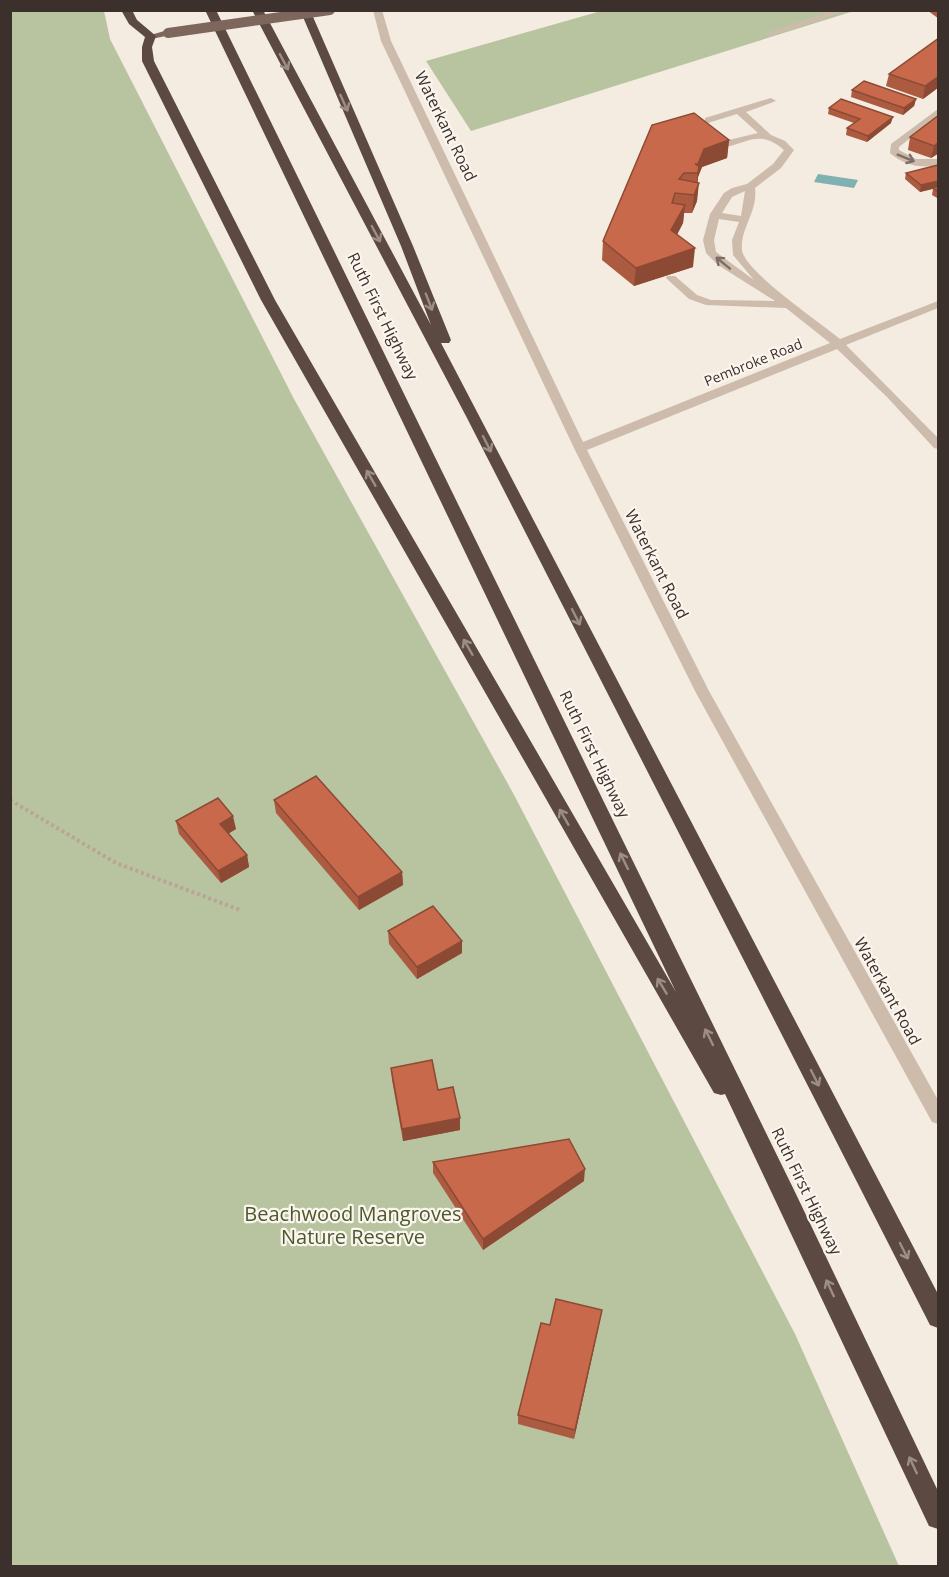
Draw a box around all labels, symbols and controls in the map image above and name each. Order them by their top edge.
one-way arrow [278,53,290,70]
street label: Waterkant Road [410,67,482,185]
one-way arrow [339,94,350,112]
one-way arrow [897,153,915,164]
one-way arrow [370,225,382,242]
street label: Ruth First Highway [343,249,424,384]
one-way arrow [715,257,731,270]
one-way arrow [424,292,435,310]
street label: Pembroke Road [701,334,805,390]
one-way arrow [482,434,493,452]
one-way arrow [365,470,377,487]
street label: Waterkant Road [620,506,694,622]
one-way arrow [571,607,583,625]
one-way arrow [462,639,474,656]
street label: Ruth First Highway [555,687,636,822]
one-way arrow [558,809,570,826]
one-way arrow [618,853,629,871]
street label: Waterkant Road [849,933,927,1049]
one-way arrow [655,978,667,995]
one-way arrow [703,1028,714,1046]
one-way arrow [809,1069,821,1086]
street label: Ruth First Highway [767,1124,848,1259]
park label: Beachwood Mangroves Nature Reserve [244,1200,462,1250]
one-way arrow [899,1242,911,1260]
one-way arrow [823,1280,835,1298]
one-way arrow [907,1456,919,1474]

